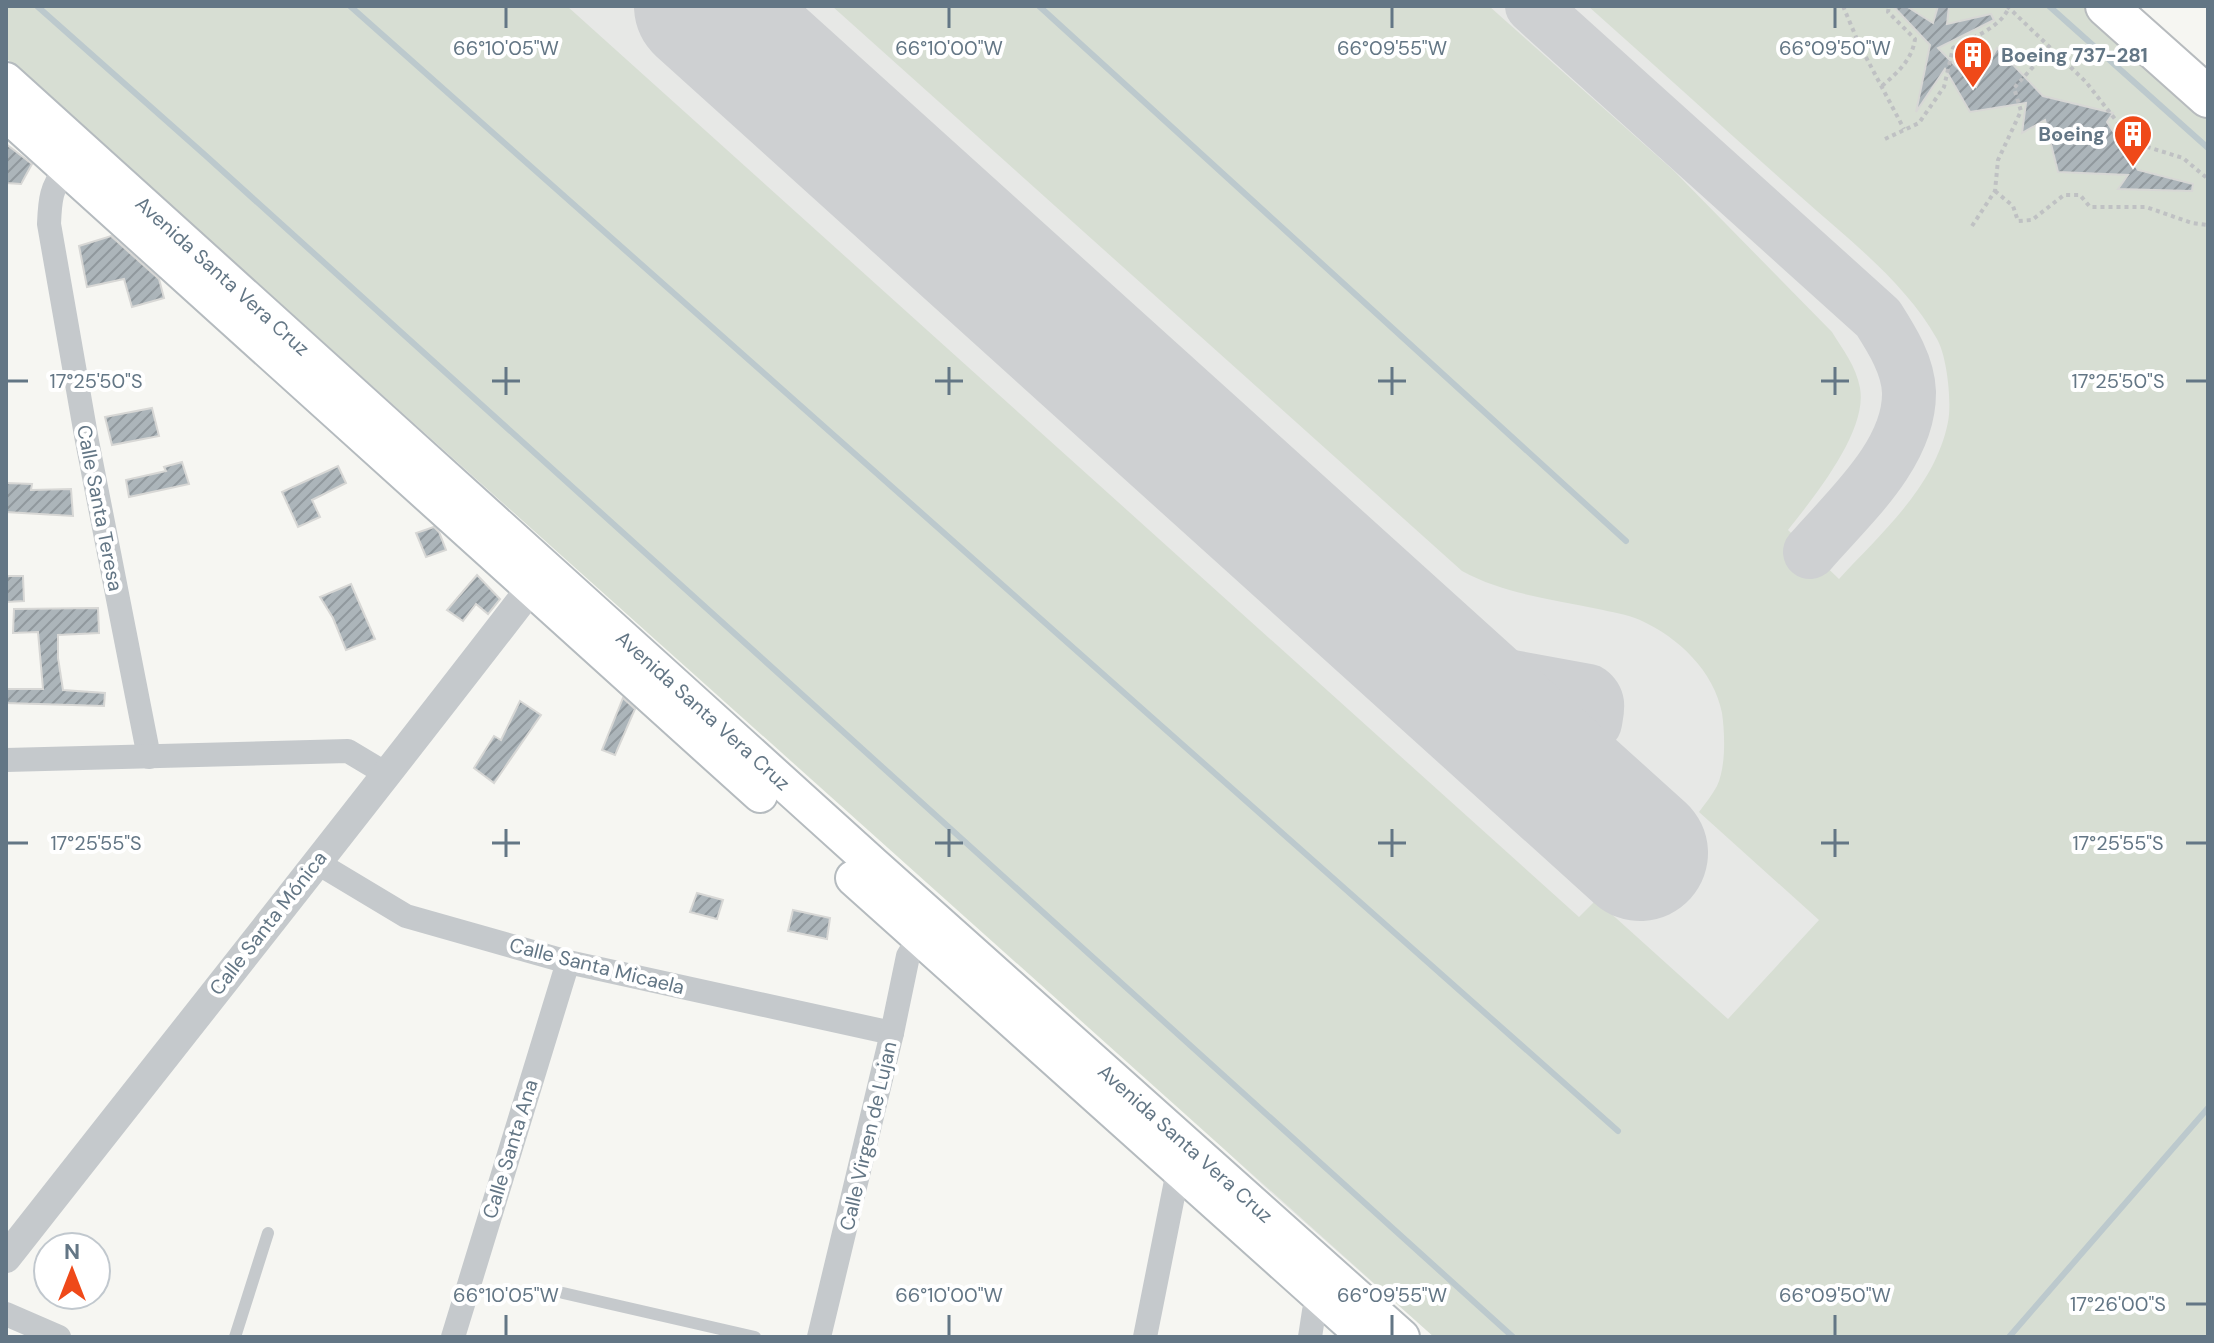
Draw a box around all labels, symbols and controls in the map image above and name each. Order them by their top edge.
building icon: Boeing 737-281 [1952,34,1994,89]
text: 66°10'05"W [453,35,559,61]
text: 66°10'00"W [895,35,1003,61]
text: 66°09'55"W [1337,35,1447,61]
text: 66°09'50"W [1779,35,1891,61]
place label: Boeing 737-281 [2001,42,2148,68]
building icon: Boeing [2112,113,2154,168]
place label: Boeing [2038,121,2105,147]
street label: Avenida Santa Vera Cruz [130,190,315,361]
text: 17°25'50"S [49,368,143,394]
text: 17°25'50"S [2071,368,2165,394]
street label: Calle Santa Teresa [71,423,129,593]
street label: Avenida Santa Vera Cruz [611,625,796,796]
text: 17°25'55"S [50,830,142,856]
text: 17°25'55"S [2072,830,2164,856]
street label: Calle Santa Mónica [204,846,332,1000]
street label: Calle Santa Micaela [507,932,687,1000]
street label: Calle Virgen de Lujan [834,1039,902,1233]
street label: Avenida Santa Vera Cruz [1092,1058,1278,1228]
street label: Calle Santa Ana [476,1076,544,1222]
north arrow [32,1231,112,1311]
text: N [64,1237,80,1266]
text: 66°10'05"W [453,1282,559,1308]
text: 66°10'00"W [895,1282,1003,1308]
text: 66°09'55"W [1337,1282,1447,1308]
text: 66°09'50"W [1779,1282,1891,1308]
text: 17°26'00"S [2070,1291,2166,1317]

